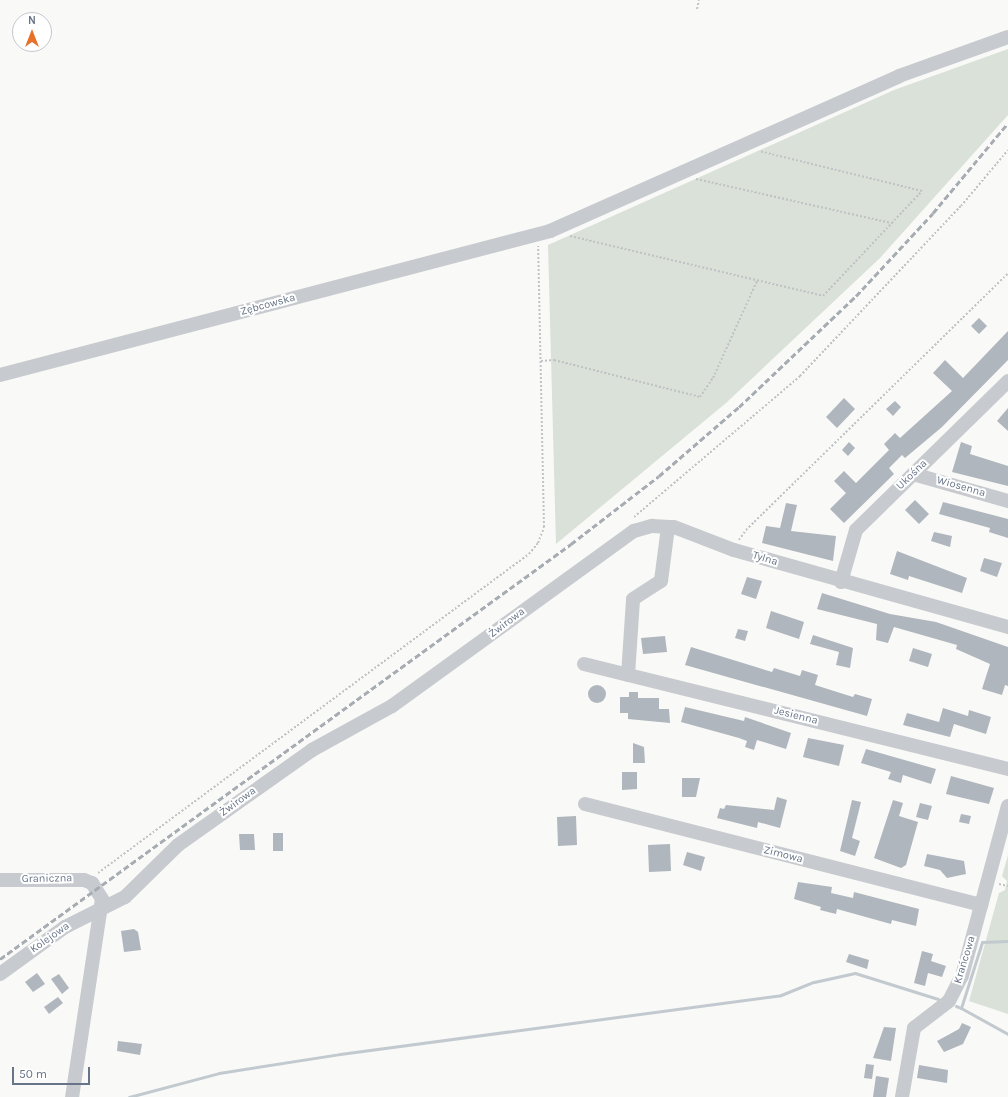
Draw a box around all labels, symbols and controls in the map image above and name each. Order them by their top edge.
north arrow [12,12,52,52]
text: N [28,14,36,27]
street label: Zębcowska [239,291,297,319]
street label: Ukośna [894,457,930,493]
street label: Wiosenna [935,474,987,500]
street label: Tylna [751,549,779,569]
street label: Żwirowa [486,605,528,641]
street label: Jesienna [773,704,819,728]
street label: Żwirowa [217,784,259,820]
street label: Zimowa [762,844,804,866]
street label: Graniczna [22,872,72,886]
street label: Kolejowa [28,920,72,956]
street label: Krańcowa [952,935,978,985]
scale bar [14,1059,92,1085]
text: 50 m [19,1067,47,1081]

